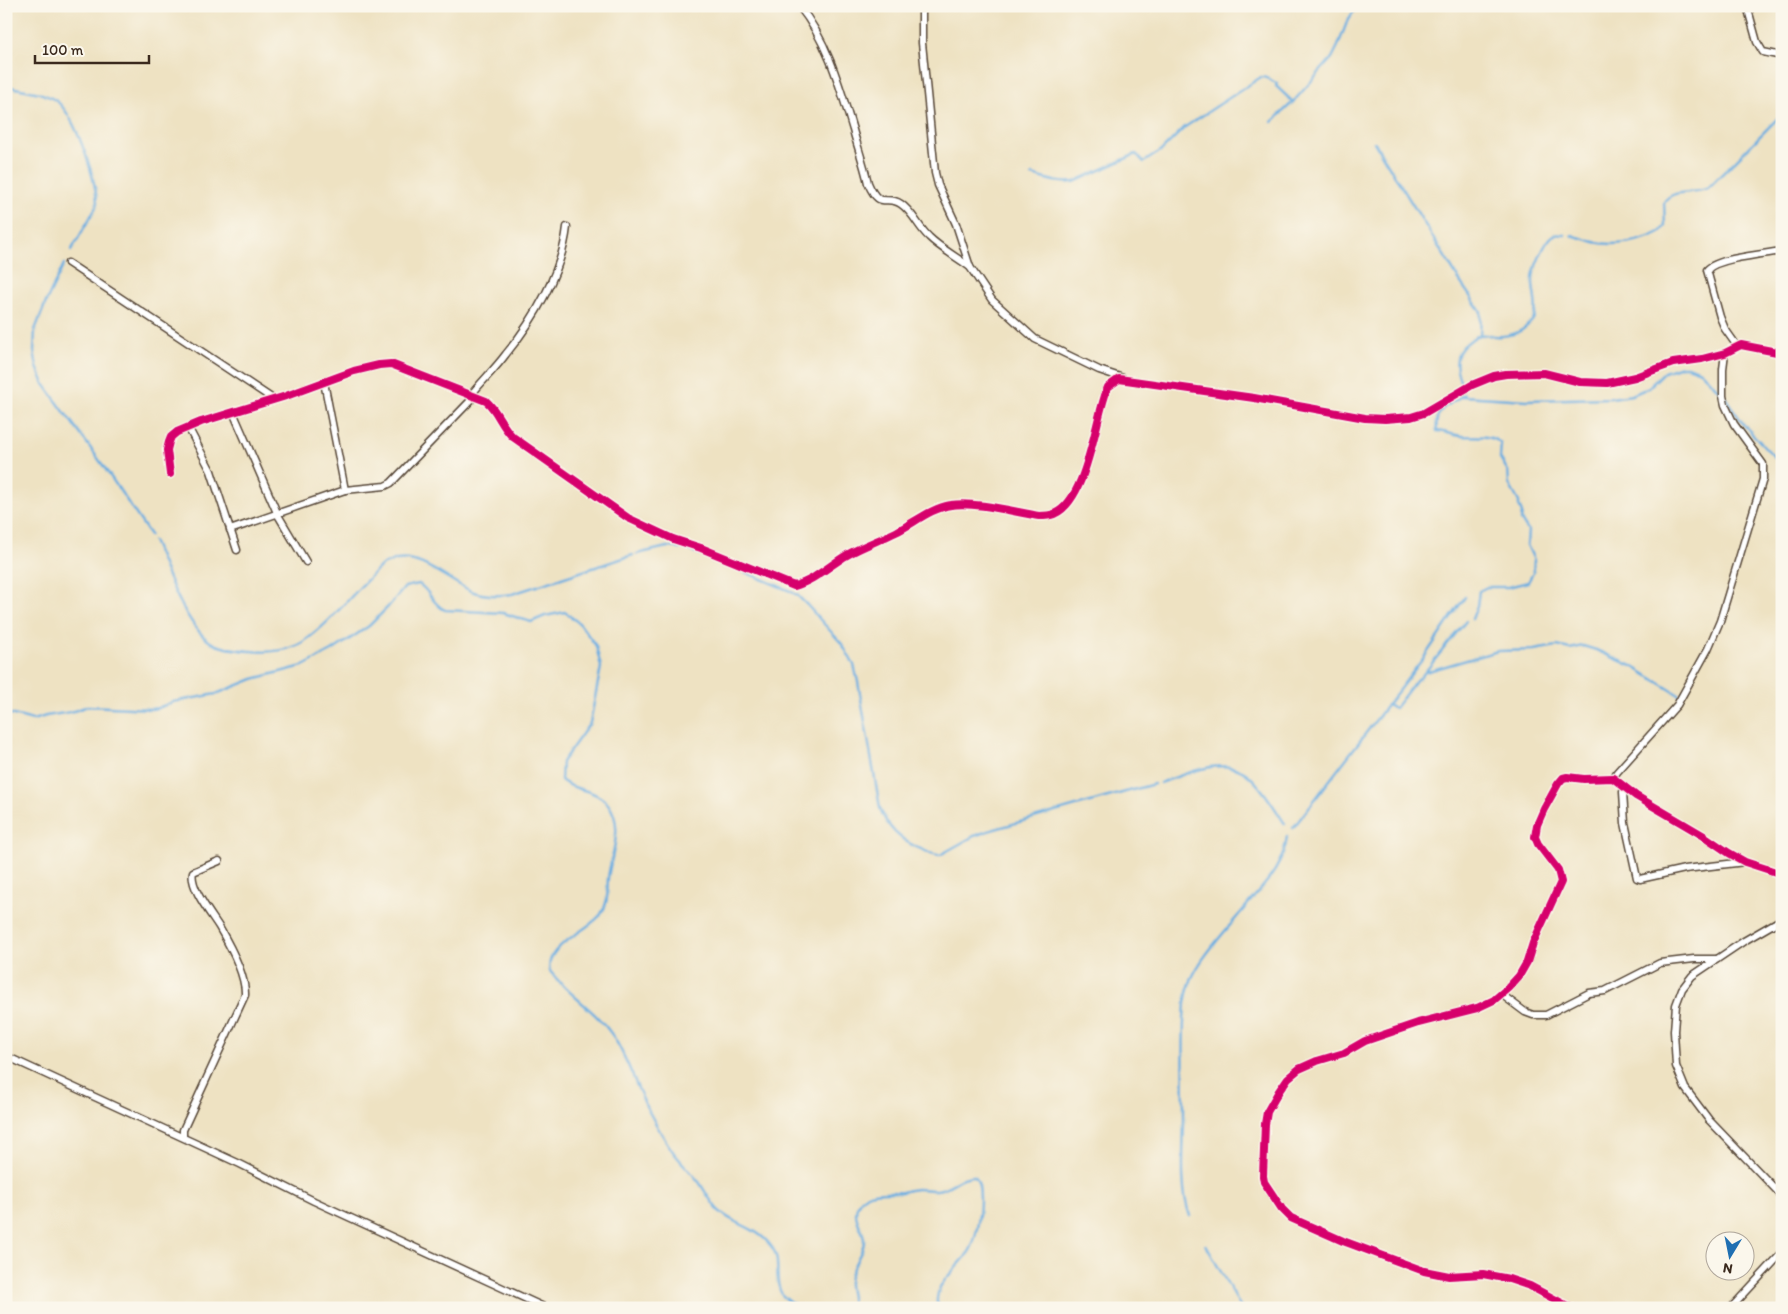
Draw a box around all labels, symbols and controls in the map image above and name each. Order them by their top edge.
scale bar [35,32,149,64]
text: 100 m [42,41,84,59]
north arrow [1706,1232,1756,1282]
text: N [1722,1259,1734,1278]

